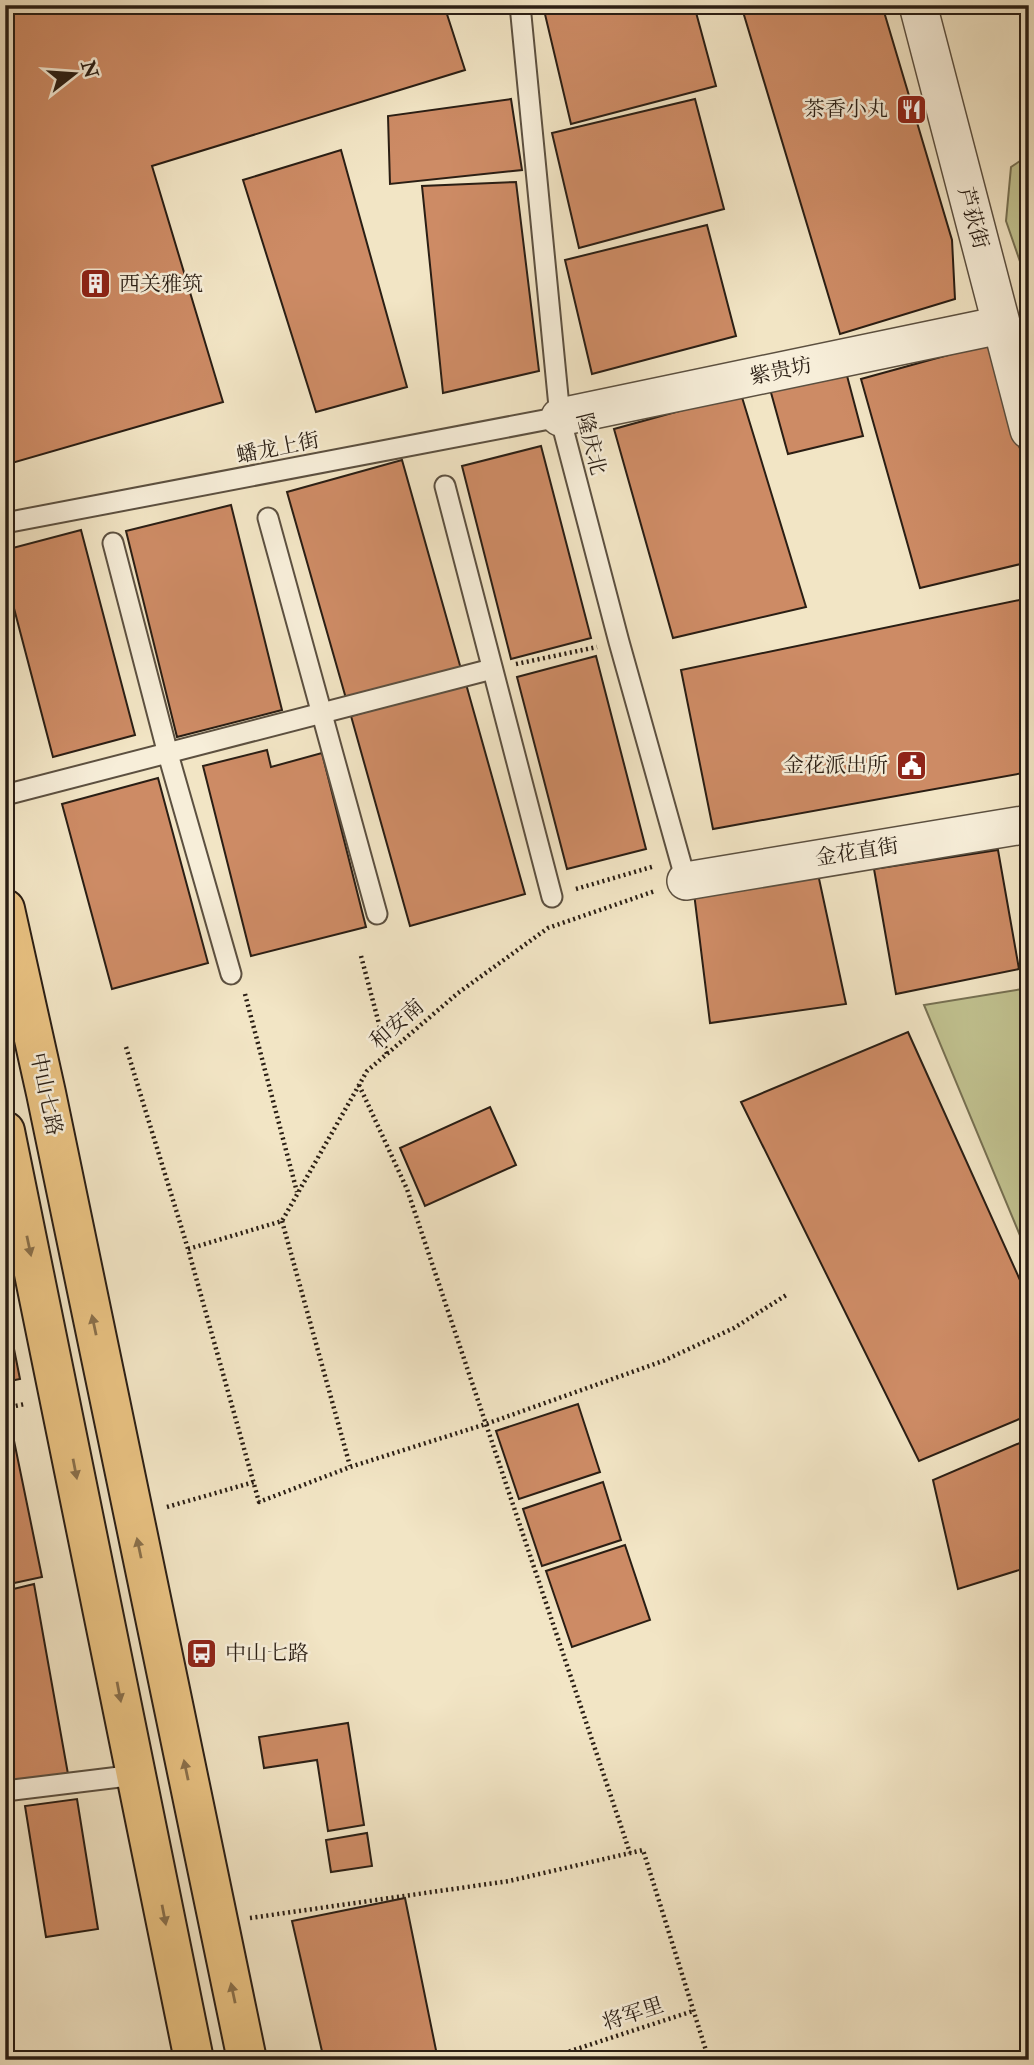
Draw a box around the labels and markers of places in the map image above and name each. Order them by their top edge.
restaurant icon: 茶香小丸 [894,92,928,126]
place label: 茶香小丸 [804,96,888,123]
building icon: 西关雅筑 [79,267,113,301]
place label: 西关雅筑 [119,271,203,298]
public building icon: 金花派出所 [894,748,928,782]
place label: 金花派出所 [783,752,888,779]
bus stop icon: 中山七路 [185,1636,219,1670]
place label: 中山七路 [225,1640,309,1667]

